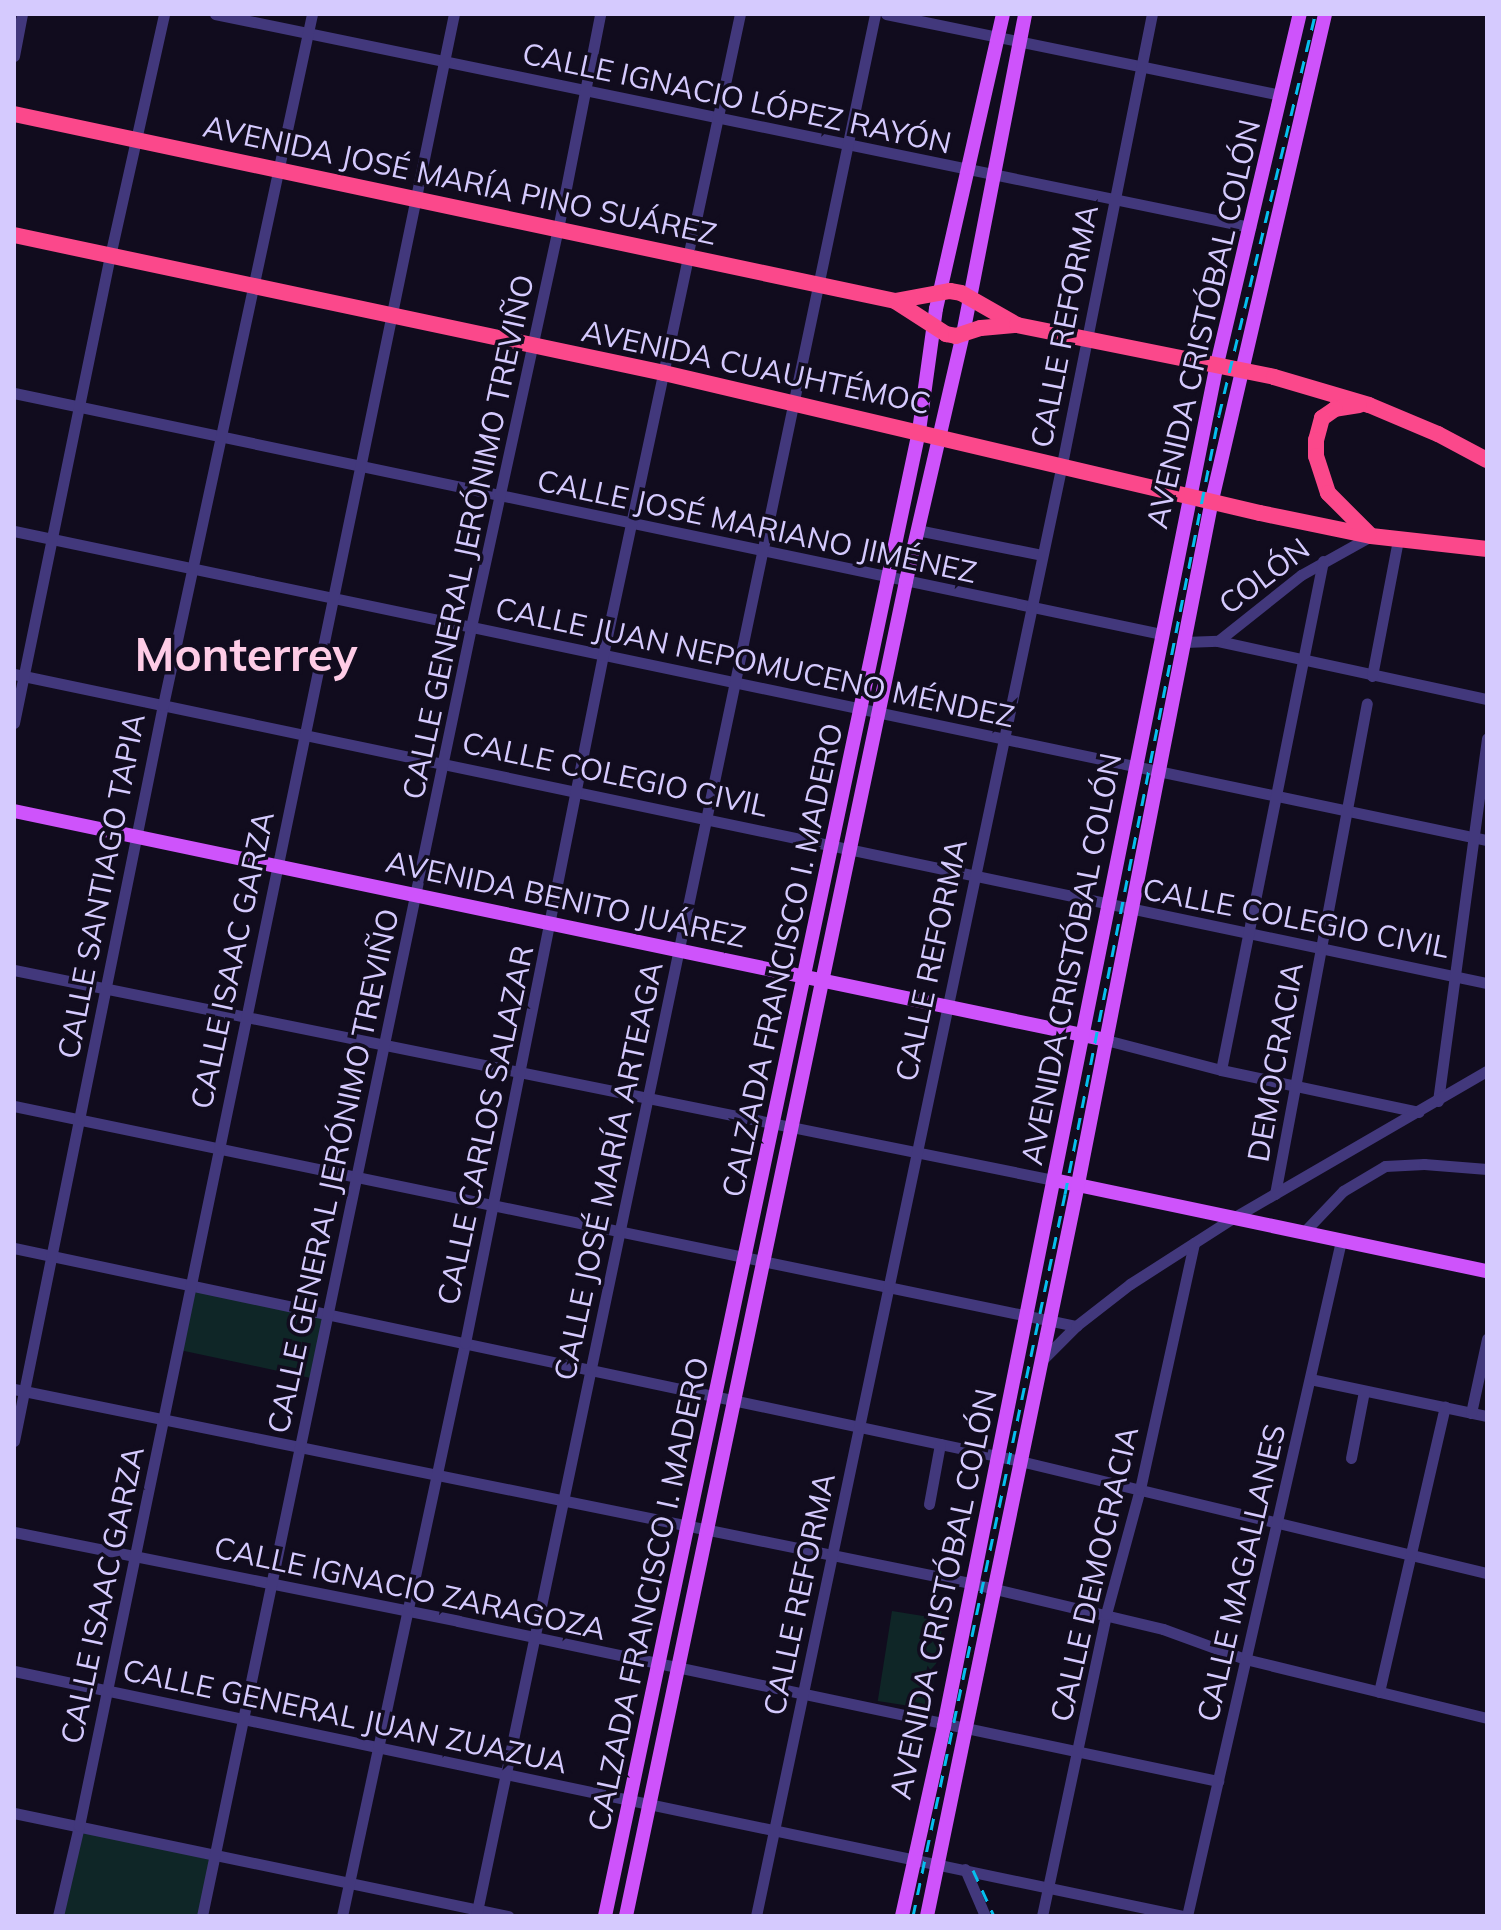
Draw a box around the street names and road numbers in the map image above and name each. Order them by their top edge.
street label: CALLE IGNACIO LÓPEZ RAYÓN [519,35,955,161]
street label: AVENIDA JOSÉ MARÍA PINO SUÁREZ [200,108,720,252]
street label: AVENIDA CRISTÓBAL COLÓN [1138,116,1268,532]
street label: CALLE REFORMA [1023,201,1105,451]
street label: CALLE GENERAL JERÓNIMO TREVIÑO [395,271,541,803]
street label: AVENIDA CUAUHTÉMOC [578,312,934,422]
street label: CALLE JOSÉ MARIANO JIMÉNEZ [534,462,980,590]
street label: COLÓN [1212,530,1316,622]
street label: CALLE JUAN NEPOMUCENO MÉNDEZ [492,589,1018,735]
street label: CALLE SANTIAGO TAPIA [50,710,152,1062]
street label: CALZADA FRANCISCO I. MADERO [714,720,850,1200]
street label: CALLE COLEGIO CIVIL [459,724,771,824]
street label: AVENIDA CRISTÓBAL COLÓN [1013,750,1129,1168]
street label: CALLE ISAAC GARZA [183,808,281,1112]
street label: CALLE REFORMA [888,836,974,1084]
street label: AVENIDA BENITO JUÁREZ [383,843,749,955]
street label: CALLE COLEGIO CIVIL [1140,871,1452,965]
street label: CALLE GENERAL JERÓNIMO TREVIÑO [260,905,406,1437]
street label: CALLE CARLOS SALAZAR [429,942,541,1308]
street label: CALLE JOSÉ MARÍA ARTEAGA [546,959,670,1383]
street label: DEMOCRACIA [1240,959,1310,1165]
street label: CALZADA FRANCISCO I. MADERO [580,1354,716,1834]
street label: AVENIDA CRISTÓBAL COLÓN [882,1386,1004,1802]
street label: CALLE MAGALLANES [1189,1421,1293,1725]
street label: CALLE DEMOCRACIA [1042,1423,1146,1725]
street label: CALLE ISAAC GARZA [53,1443,151,1747]
street label: CALLE REFORMA [756,1470,842,1718]
street label: CALLE IGNACIO ZARAGOZA [211,1529,609,1647]
street label: CALLE GENERAL JUAN ZUAZUA [119,1651,571,1781]

